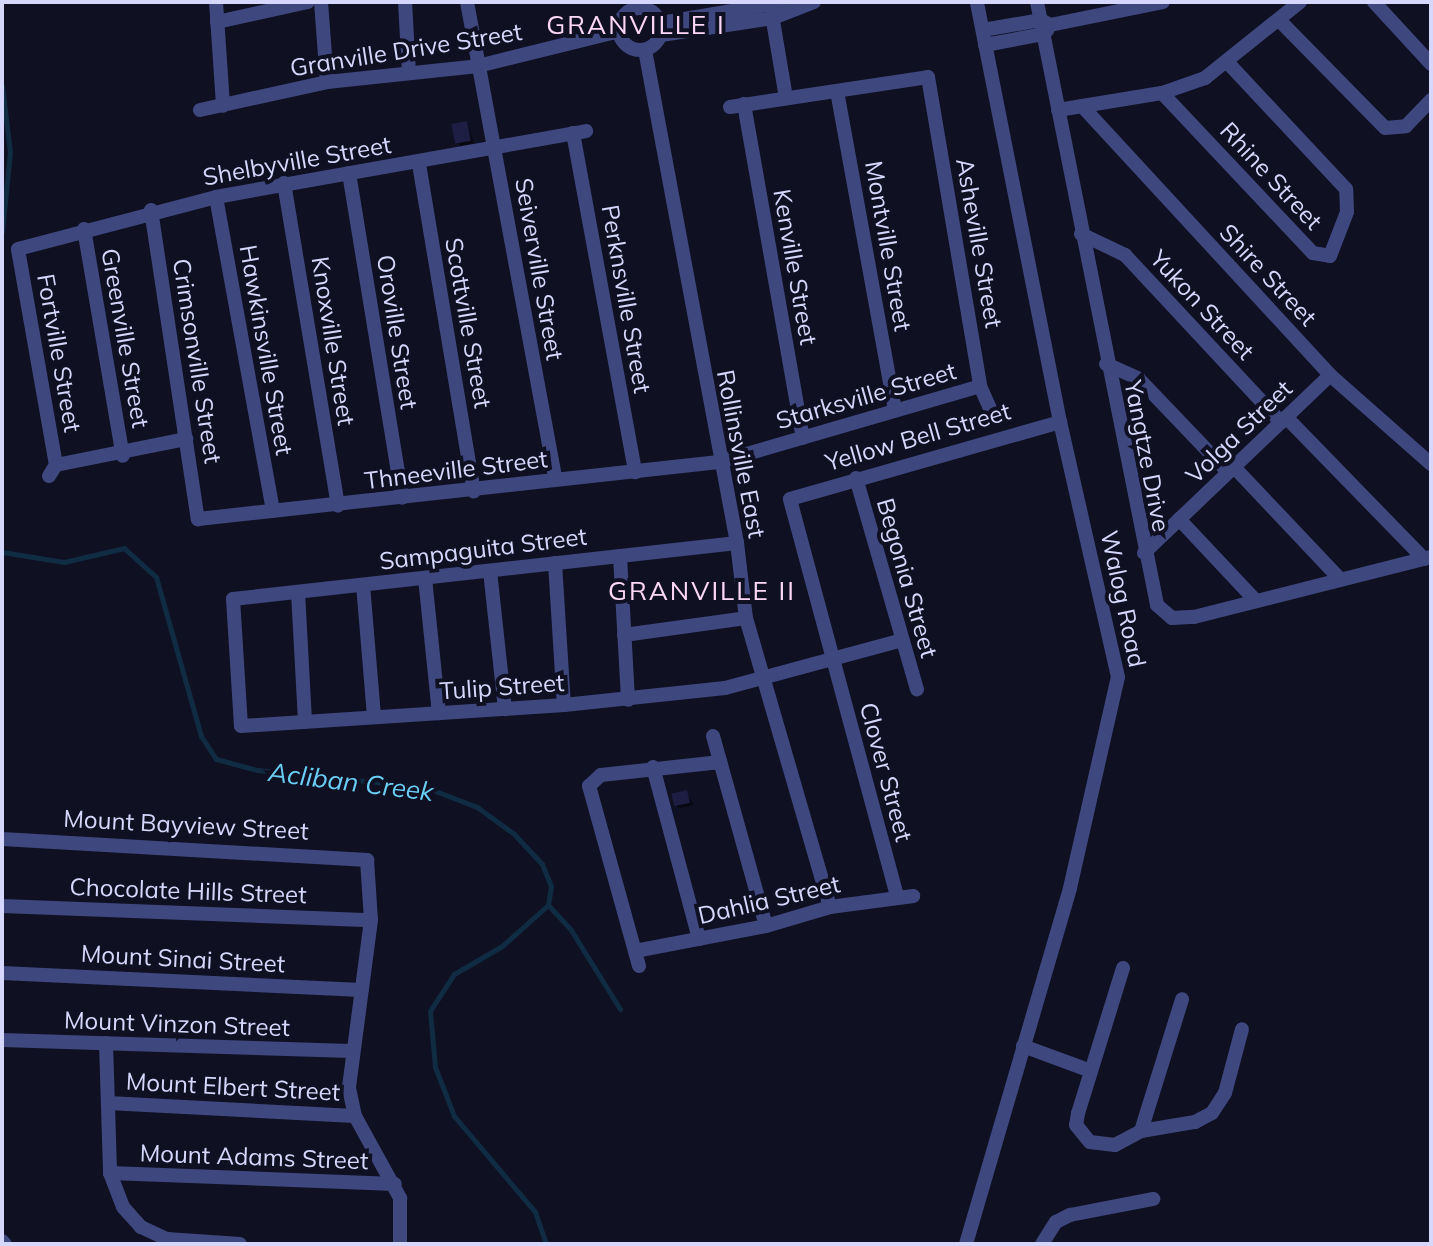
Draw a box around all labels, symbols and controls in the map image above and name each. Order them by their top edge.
district label: GRANVILLE I [546,9,726,41]
street label: Granville Drive Street [288,17,524,83]
street label: Rhine Street [1214,116,1328,236]
street label: Shelbyville Street [201,130,393,192]
street label: Asheville Street [950,156,1008,330]
street label: Montville Street [859,159,917,333]
street label: Seiverville Street [509,176,569,362]
street label: Kenville Street [767,187,823,347]
street label: Perknsville Street [595,203,657,395]
street label: Shire Street [1213,218,1323,332]
street label: Scottville Street [439,236,497,410]
street label: Hawkinsville Street [233,243,299,457]
street label: Yukon Street [1144,244,1260,366]
street label: Greenville Street [95,246,155,430]
street label: Oroville Street [371,253,423,411]
street label: Knoxville Street [305,254,361,428]
street label: Crimsonville Street [167,257,227,465]
street label: Fortville Street [31,272,87,434]
street label: Starksville Street [773,357,959,435]
street label: Rollinsville East [711,368,771,540]
street label: Volga Street [1180,374,1298,490]
street label: Yangtze Drive [1118,378,1176,534]
street label: Yellow Bell Street [822,397,1014,477]
street label: Thneeville Street [363,444,549,496]
street label: Begonia Street [871,495,943,661]
street label: Sampaguita Street [378,522,588,576]
street label: Walog Road [1094,528,1152,670]
district label: GRANVILLE II [608,575,796,607]
street label: Tulip Street [439,668,565,706]
street label: Clover Street [854,699,918,845]
water label: Acliban Creek [267,756,435,808]
street label: Mount Bayview Street [63,804,309,846]
street label: Dahlia Street [695,870,843,930]
street label: Chocolate Hills Street [69,872,307,910]
street label: Mount Sinai Street [80,939,286,979]
street label: Mount Vinzon Street [64,1006,290,1042]
street label: Mount Elbert Street [125,1067,341,1107]
street label: Mount Adams Street [139,1139,369,1175]

